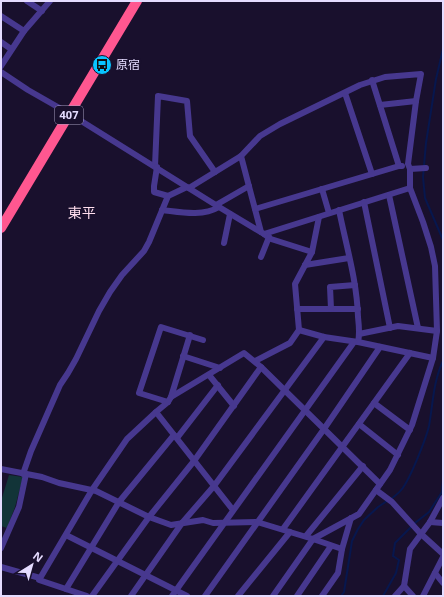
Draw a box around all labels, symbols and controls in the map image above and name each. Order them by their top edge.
bus stop icon: 原宿 [91,54,113,76]
place label: 原宿 [116,56,140,73]
road number: 407 [55,106,83,124]
district label: 東平 [68,203,96,222]
north arrow [12,545,52,585]
text: N [30,548,46,565]

